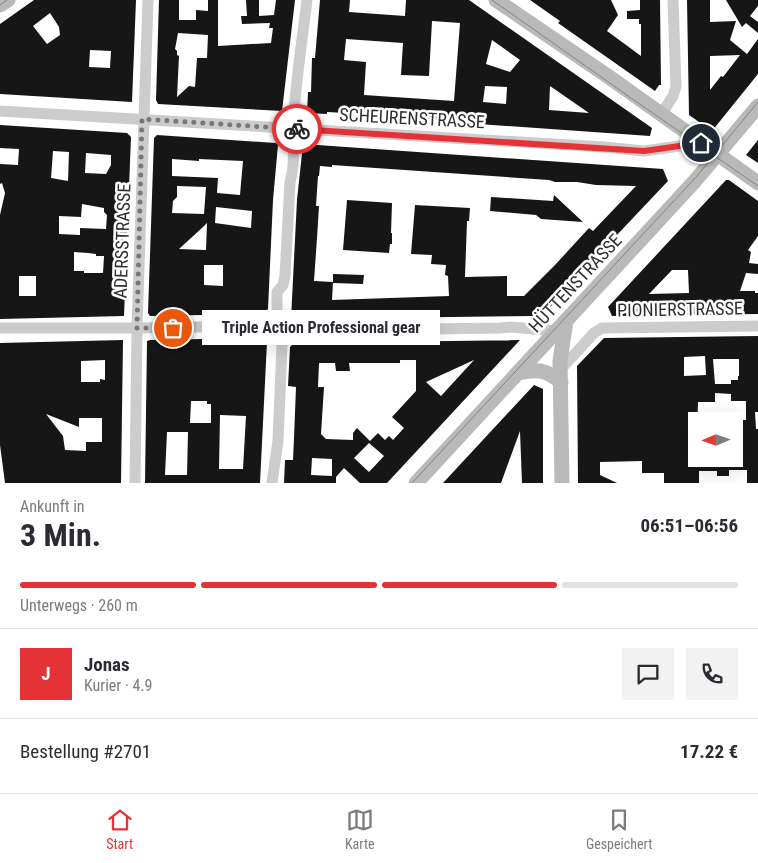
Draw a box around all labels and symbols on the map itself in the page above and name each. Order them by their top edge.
courier [272,104,322,154]
street label: SCHEURENSTRASSE [339,104,485,132]
pin [680,122,722,164]
street label: ADERSSTRASSE [110,183,134,299]
street label: HÜTTENSTRASSE [524,230,626,336]
street label: PIONIERSTRASSE [617,297,743,321]
pin [152,307,194,349]
callout: Triple Action Professional gear [203,310,440,346]
north arrow [688,412,742,468]

